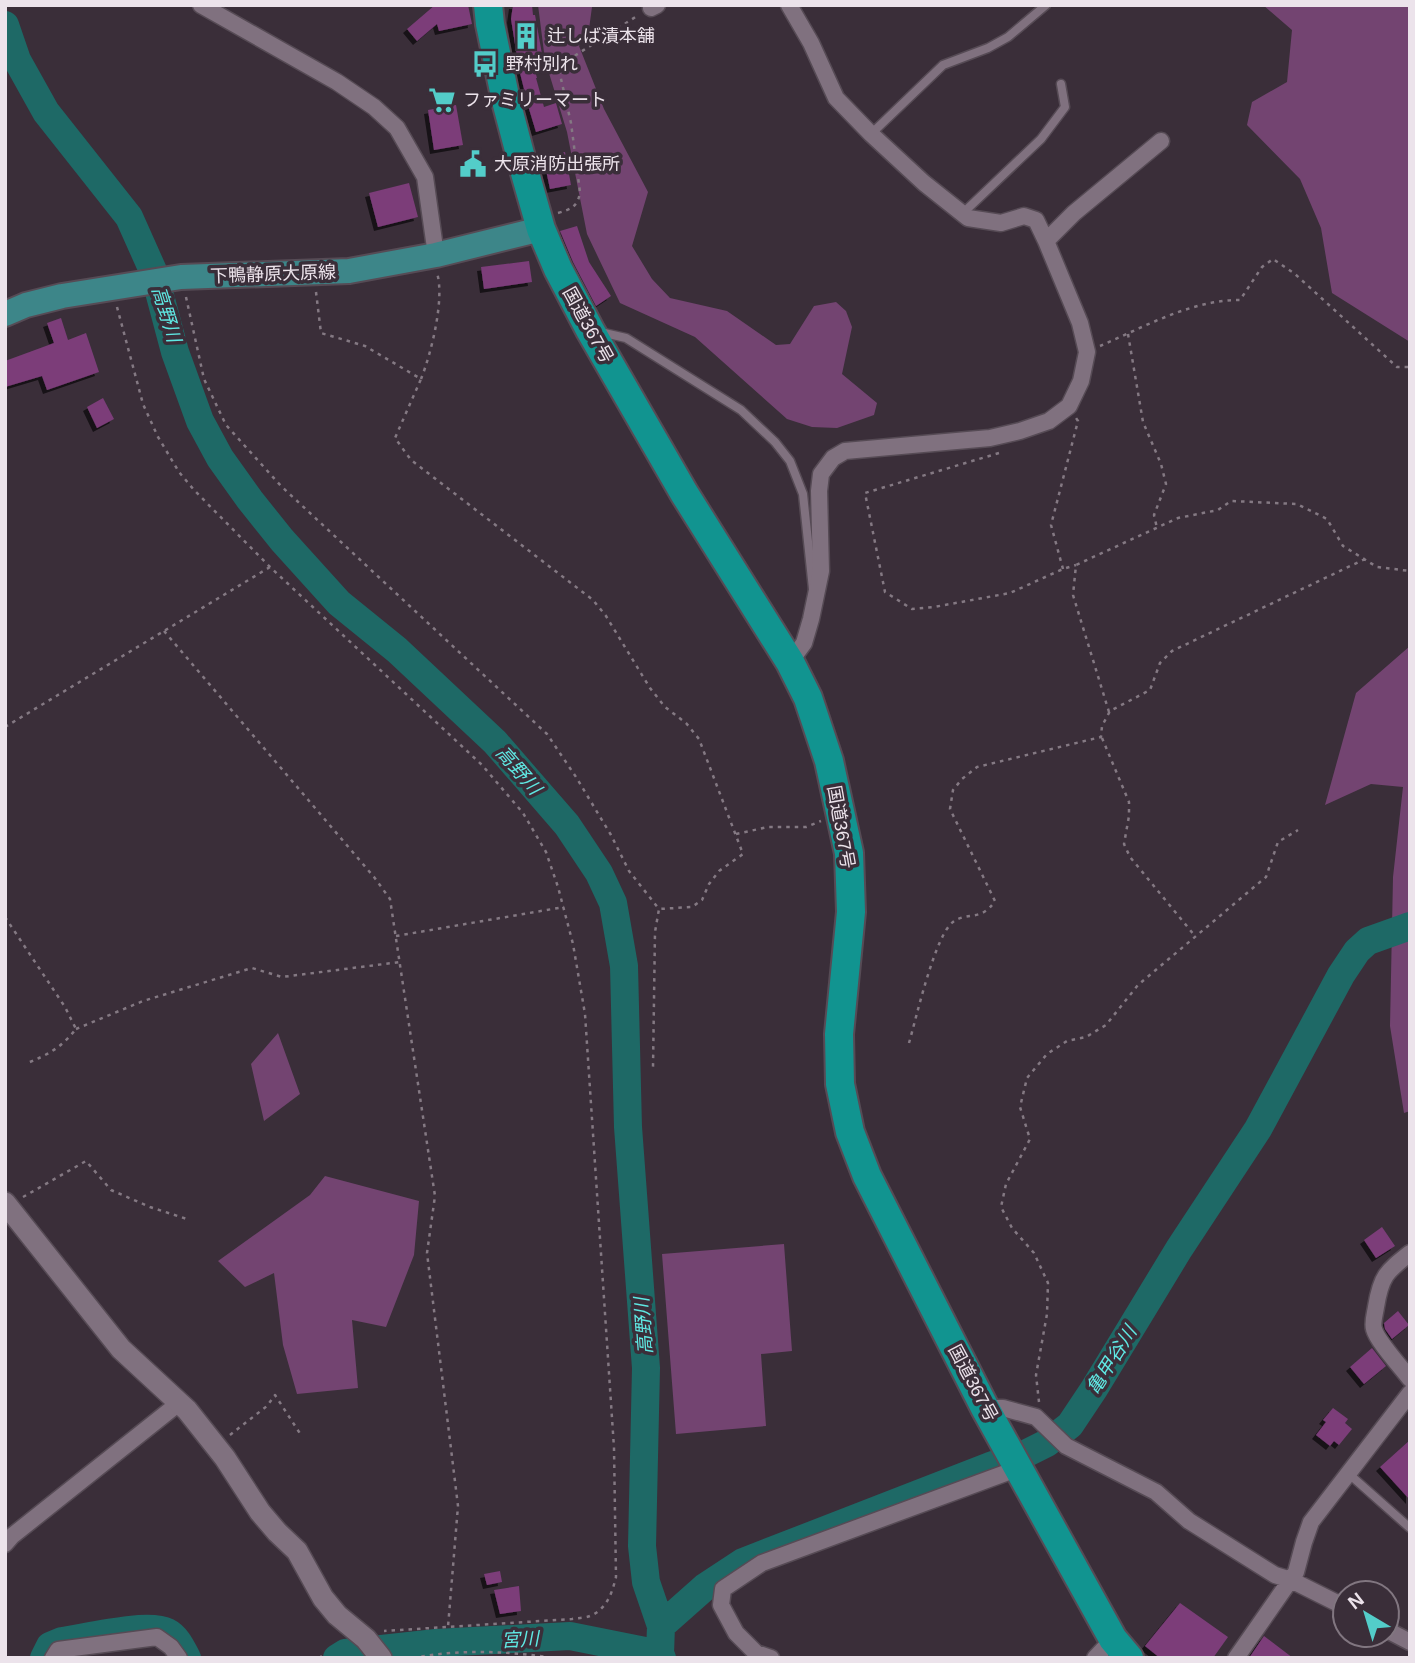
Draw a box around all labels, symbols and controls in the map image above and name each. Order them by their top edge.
building icon: 辻しば漬本舗 [511,21,541,51]
place label: 辻しば漬本舗 [547,26,655,46]
bus stop icon: 野村別れ [470,49,500,79]
place label: 野村別れ [506,54,578,74]
supermarket icon: ファミリーマート [427,85,457,115]
place label: ファミリーマート [463,90,607,110]
public building icon: 大原消防出張所 [458,149,488,179]
place label: 大原消防出張所 [494,154,620,174]
street label: 下鴨静原大原線 [210,262,336,286]
street label: 国道367号 [559,283,617,367]
water label: 高野川 [148,284,185,346]
water label: 高野川 [492,742,547,800]
street label: 国道367号 [824,784,858,870]
water label: 高野川 [631,1295,656,1355]
water label: 亀甲谷川 [1082,1321,1142,1398]
street label: 国道367号 [944,1341,1002,1425]
north arrow [1331,1579,1401,1649]
text: N [1344,1588,1368,1613]
water label: 宮川 [500,1628,542,1651]

